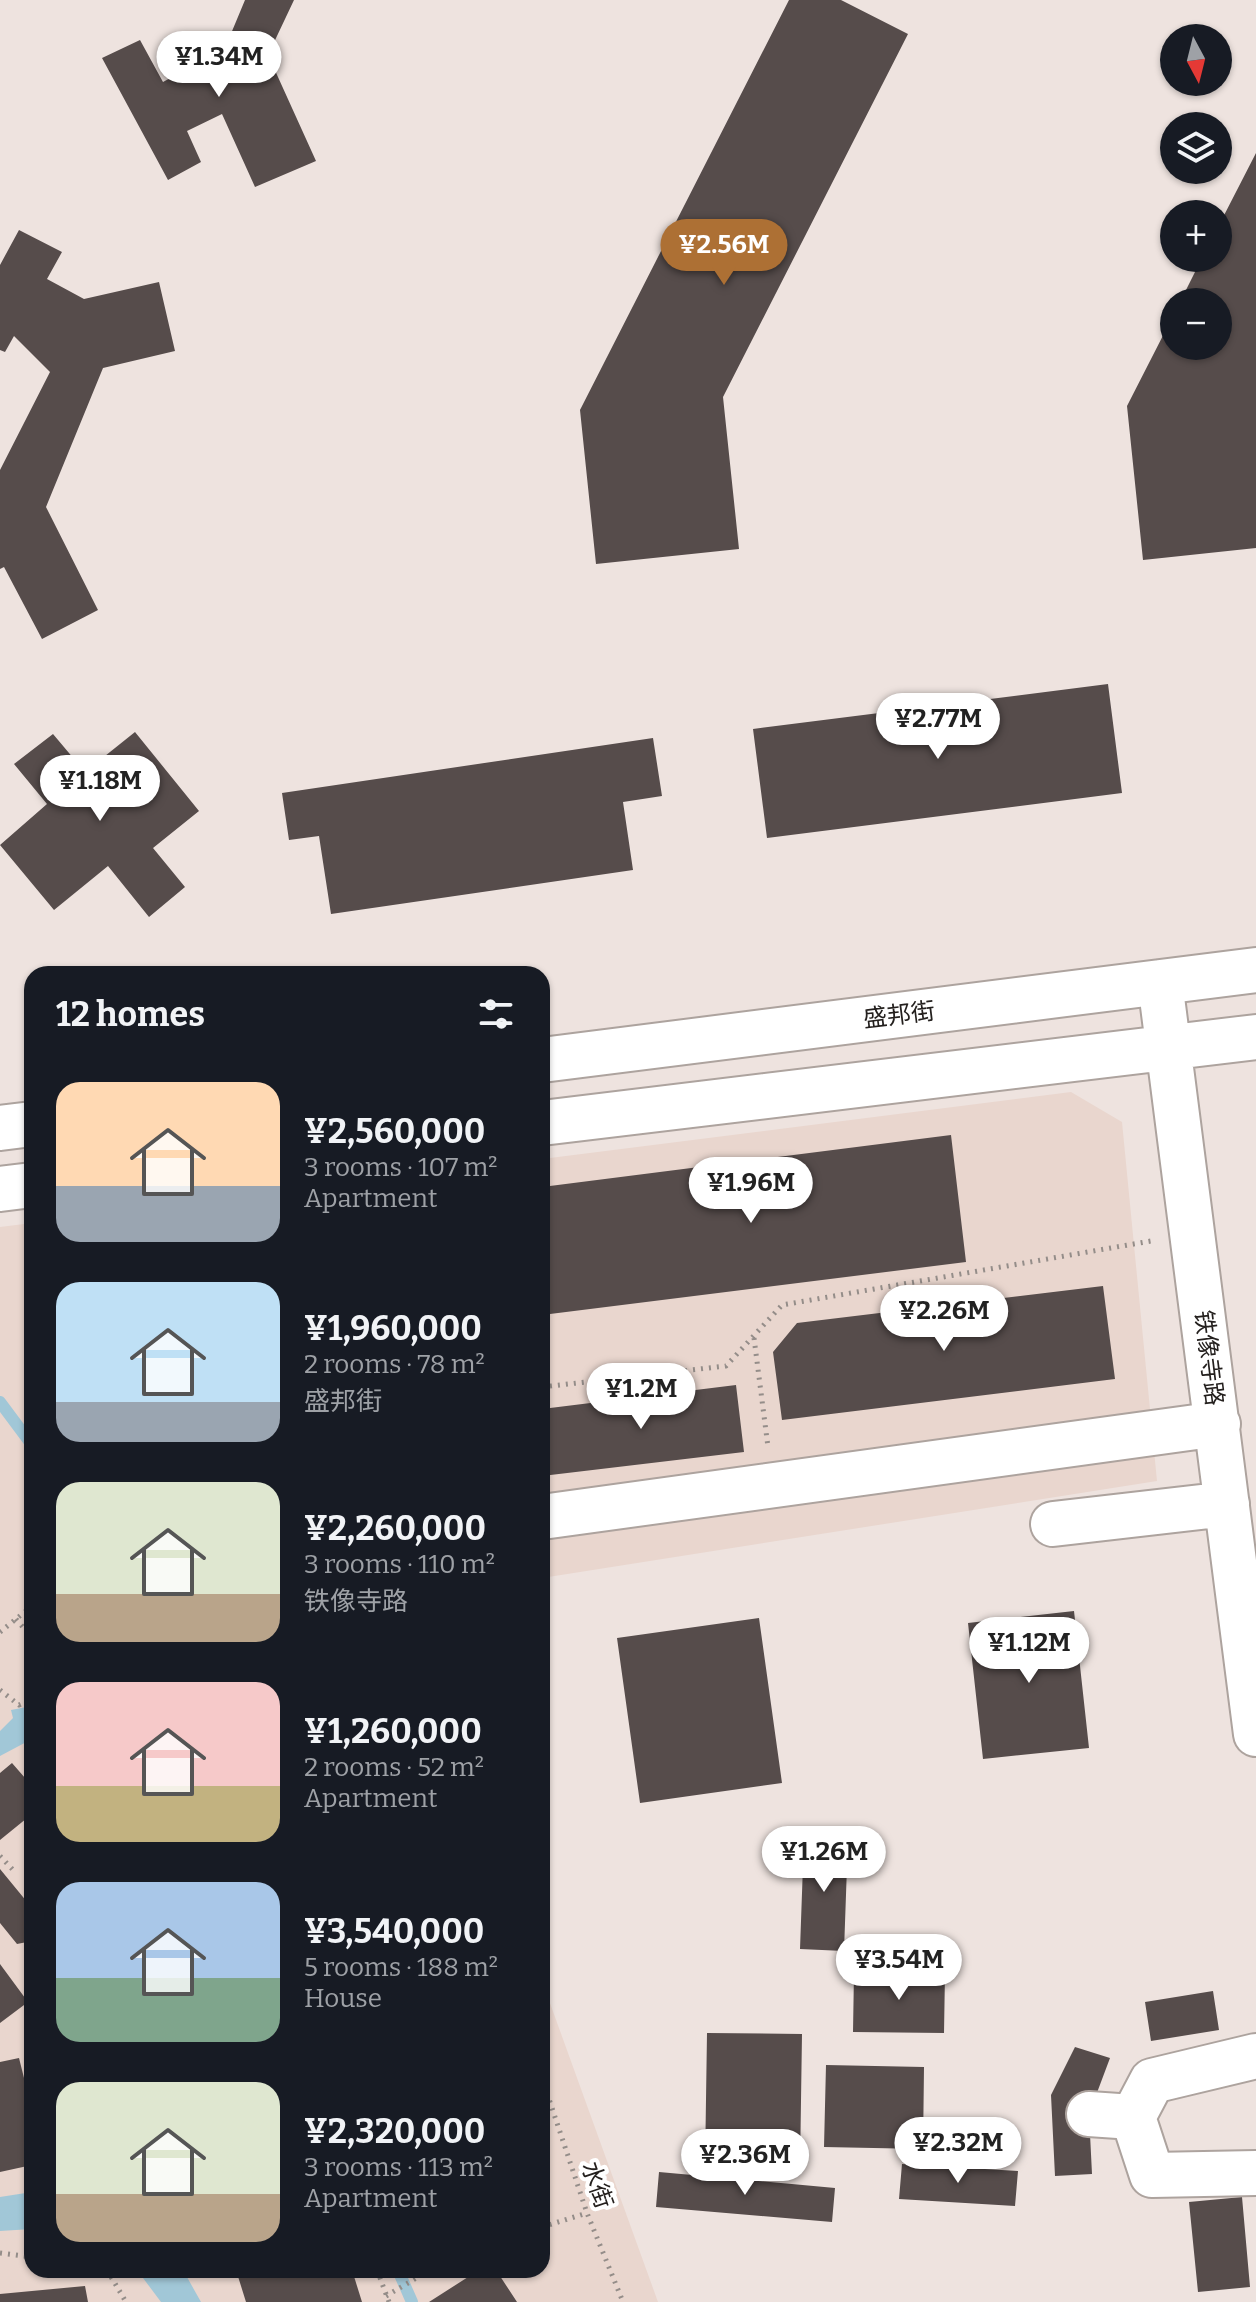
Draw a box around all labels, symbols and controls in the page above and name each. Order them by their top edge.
north arrow [1160,24,1232,96]
map controls [1160,24,1232,360]
pin: ¥1.34M [154,31,284,99]
text: ¥1.34M [174,41,264,72]
button: layers [1160,112,1232,184]
button: + [1160,200,1232,272]
pin: ¥2.56M [659,219,789,287]
text: ¥2.56M [678,229,770,260]
button: − [1160,288,1232,360]
pin: ¥2.77M [873,693,1003,761]
text: ¥2.77M [894,703,982,734]
pin: ¥1.18M [35,755,165,823]
text: ¥1.18M [58,765,142,796]
icon: filters [474,992,518,1036]
text: 12 homes [56,994,205,1035]
street label: 盛邦街 [862,997,936,1033]
text: ¥2,560,000 [304,1111,485,1152]
icon: home [120,1114,216,1210]
text: 3 rooms · 107 m² [304,1152,497,1183]
pin: ¥1.96M [686,1157,816,1225]
text: ¥1.96M [707,1167,795,1198]
text: Apartment [304,1183,437,1214]
pin: ¥2.26M [879,1285,1009,1353]
text: ¥2.26M [898,1295,990,1326]
text: ¥1,960,000 [304,1308,482,1349]
street label: 铁像寺路 [1189,1309,1229,1407]
icon: home [120,1314,216,1410]
text: 2 rooms · 78 m² [304,1349,485,1380]
pin: ¥1.2M [585,1363,697,1431]
text: ¥1.2M [605,1373,677,1404]
text: 盛邦街 [304,1386,382,1417]
text: ¥2,260,000 [304,1508,486,1549]
icon: home [120,1514,216,1610]
text: 3 rooms · 110 m² [304,1549,495,1580]
text: 铁像寺路 [304,1586,408,1617]
pin: ¥1.12M [964,1617,1094,1685]
text: ¥1.12M [987,1627,1071,1658]
text: ¥1,260,000 [304,1711,482,1752]
icon: home [120,1714,216,1810]
text: 2 rooms · 52 m² [304,1752,484,1783]
text: Apartment [304,1783,437,1814]
pin: ¥1.26M [759,1826,889,1894]
text: ¥1.26M [780,1836,868,1867]
text: ¥3,540,000 [304,1911,484,1952]
icon: home [120,1914,216,2010]
pin: ¥3.54M [834,1934,964,2002]
text: ¥3.54M [854,1944,944,1975]
text: 5 rooms · 188 m² [304,1952,498,1983]
text: House [304,1983,382,2014]
text: ¥2,320,000 [304,2111,485,2152]
icon: home [120,2114,216,2210]
pin: ¥2.32M [893,2117,1023,2185]
text: ¥2.32M [912,2127,1004,2158]
pin: ¥2.36M [680,2129,810,2197]
text: ¥2.36M [699,2139,791,2170]
text: 3 rooms · 113 m² [304,2152,493,2183]
street label: 水街 [576,2158,618,2212]
text: Apartment [304,2183,437,2214]

